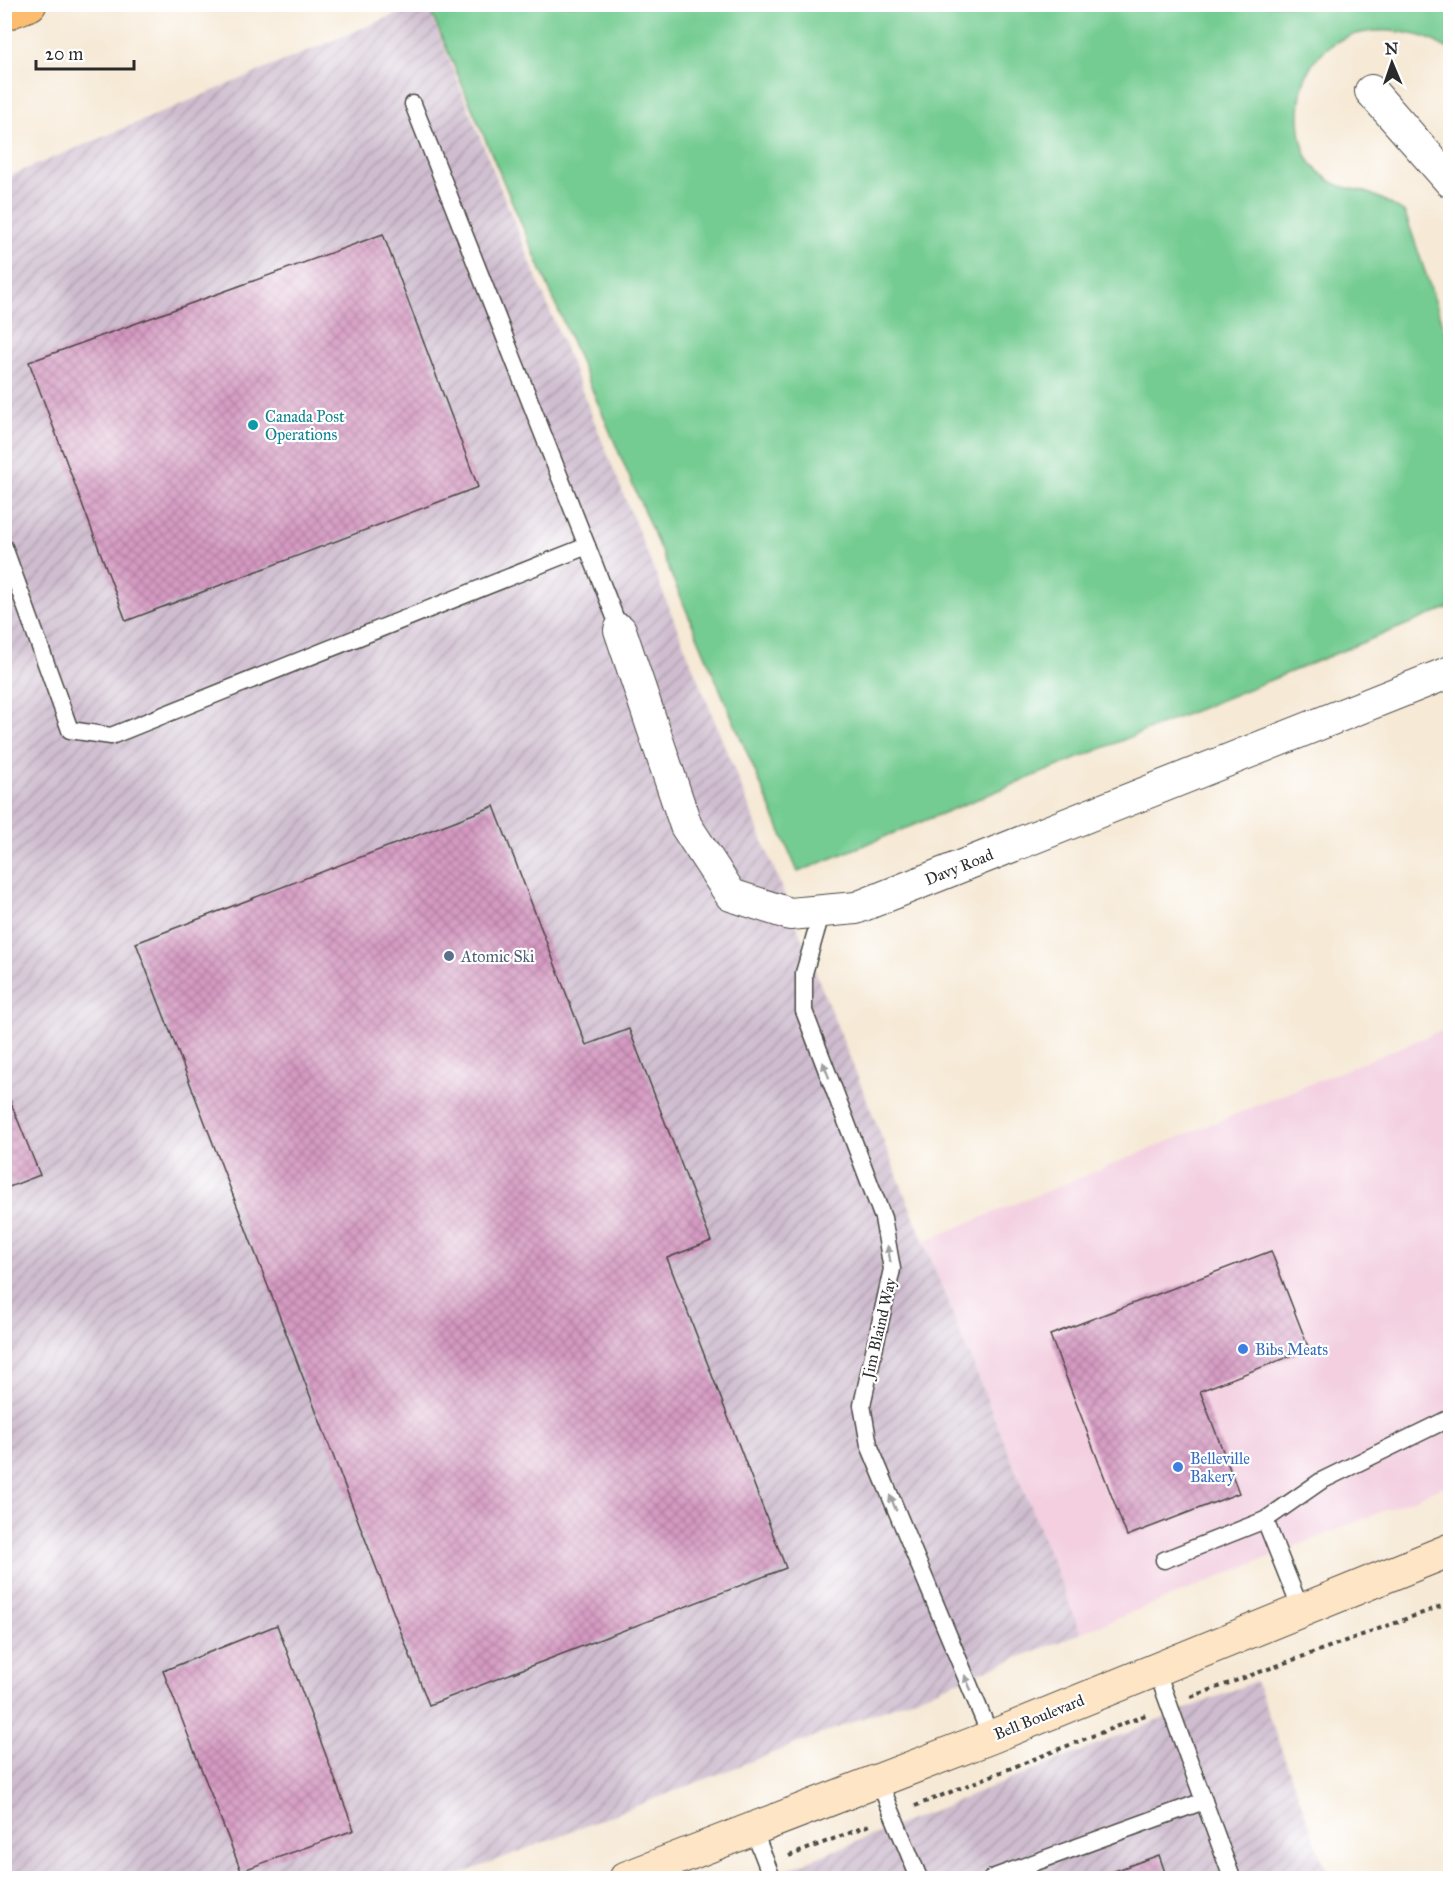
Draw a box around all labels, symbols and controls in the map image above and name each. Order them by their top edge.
scale bar [36,33,134,71]
north arrow [1362,33,1422,93]
text: N [1384,39,1399,58]
text: 20 m [45,43,83,65]
place label: Canada Post Operations [265,407,345,444]
marker: Canada Post Operations [246,418,260,432]
street label: Davy Road [922,845,996,889]
place label: Atomic Ski [460,947,535,966]
marker: Atomic Ski [442,949,456,963]
one-way arrow [821,1061,831,1079]
one-way arrow [884,1244,893,1263]
street label: Jim Blaind Way [858,1275,901,1382]
place label: Bibs Meats [1255,1340,1328,1359]
marker: Bibs Meats [1236,1342,1250,1356]
place label: Belleville Bakery [1190,1449,1250,1486]
marker: Belleville Bakery [1171,1460,1185,1474]
one-way arrow [888,1494,897,1512]
one-way arrow [963,1674,972,1692]
street label: Bell Boulevard [991,1690,1087,1744]

